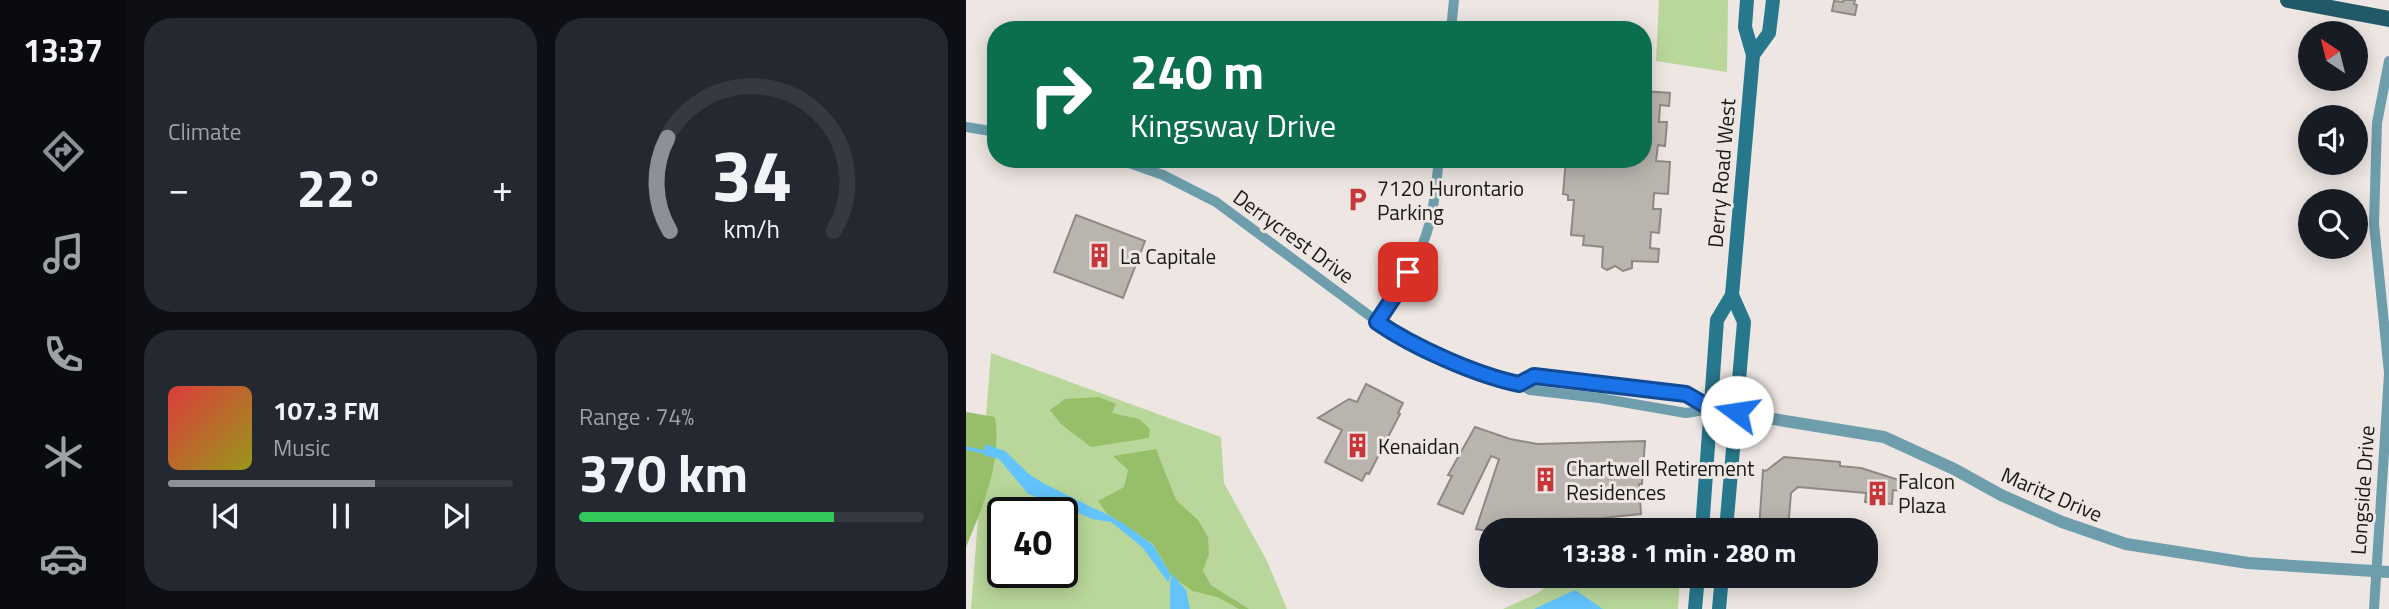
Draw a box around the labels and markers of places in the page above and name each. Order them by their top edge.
place label: 7120 Hurontario Parking [1377,172,1524,228]
parking icon: 7120 Hurontario Parking [1343,186,1371,214]
place label: La Capitale [1120,240,1216,272]
building icon: La Capitale [1086,242,1114,270]
pin [1378,242,1438,302]
place label: Kenaidan [1378,430,1460,462]
building icon: Kenaidan [1344,432,1372,460]
place label: Chartwell Retirement Residences [1566,452,1755,508]
place label: Falcon Plaza [1898,465,1955,521]
building icon: Chartwell Retirement Residences [1532,466,1560,494]
building icon: Falcon Plaza [1864,479,1892,507]

